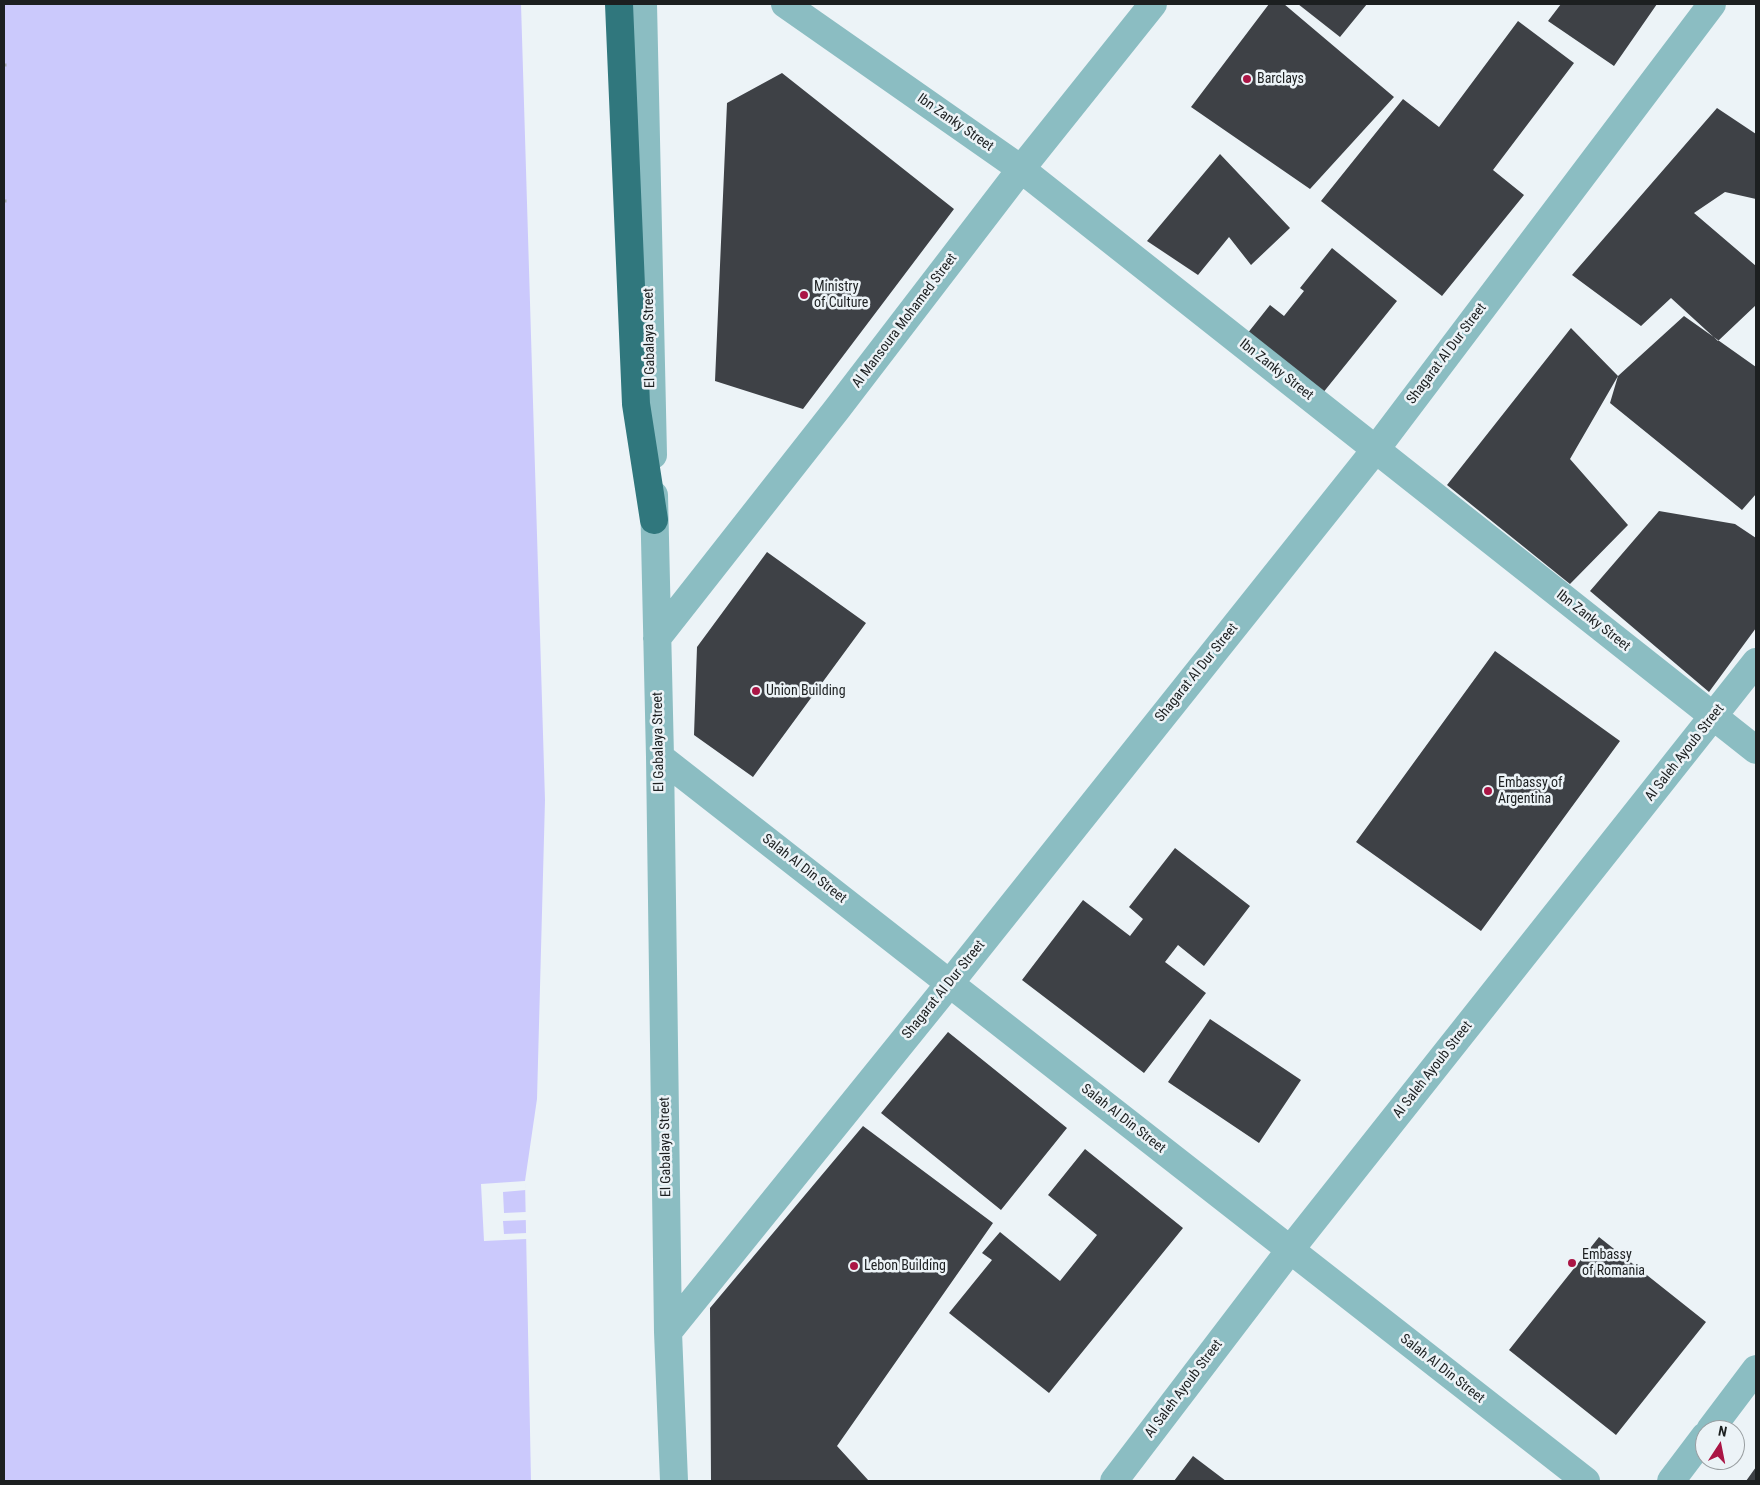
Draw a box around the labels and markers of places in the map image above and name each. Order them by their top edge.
place label: Barclays [1257,71,1304,87]
marker: Barclays [1241,73,1253,85]
place label: Ministry of Culture [814,279,868,312]
marker: Ministry of Culture [798,289,810,301]
place label: Union Building [766,683,846,699]
marker: Union Building [750,685,762,697]
place label: Embassy of Argentina [1498,775,1562,808]
marker: Embassy of Argentina [1482,785,1494,797]
place label: Embassy of Romania [1582,1247,1645,1280]
marker: Embassy of Romania [1566,1257,1578,1269]
place label: Lebon Building [864,1258,946,1274]
marker: Lebon Building [848,1260,860,1272]

